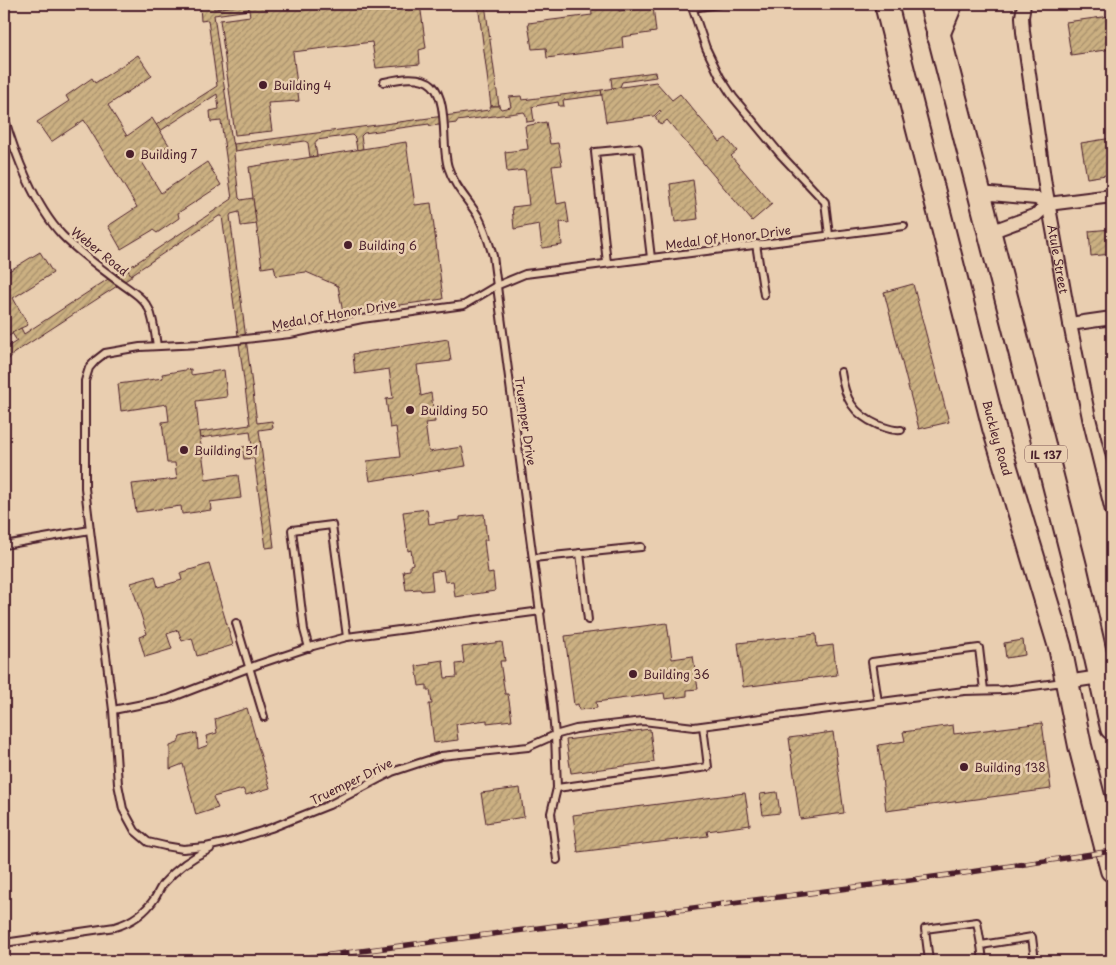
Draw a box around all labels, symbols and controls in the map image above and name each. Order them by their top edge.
place label: Building 4 [273,76,331,94]
marker: Building 4 [257,79,269,91]
place label: Building 7 [140,145,197,163]
marker: Building 7 [124,148,136,160]
street label: Medal Of Honor Drive [664,220,792,254]
street label: Weber Road [68,222,132,280]
street label: Atule Street [1043,223,1073,295]
place label: Building 6 [358,236,417,254]
marker: Building 6 [342,239,354,251]
street label: Medal Of Honor Drive [270,294,398,334]
street label: Truemper Drive [511,375,541,467]
street label: Buckley Road [978,398,1017,478]
place label: Building 50 [420,401,488,419]
marker: Building 50 [404,404,416,416]
place label: Building 51 [194,441,258,459]
marker: Building 51 [178,444,190,456]
road number: IL 137 [1025,446,1067,462]
place label: Building 36 [643,665,710,683]
marker: Building 36 [627,668,639,680]
street label: Truemper Drive [307,753,395,809]
place label: Building 138 [974,758,1046,776]
marker: Building 138 [958,761,970,773]

